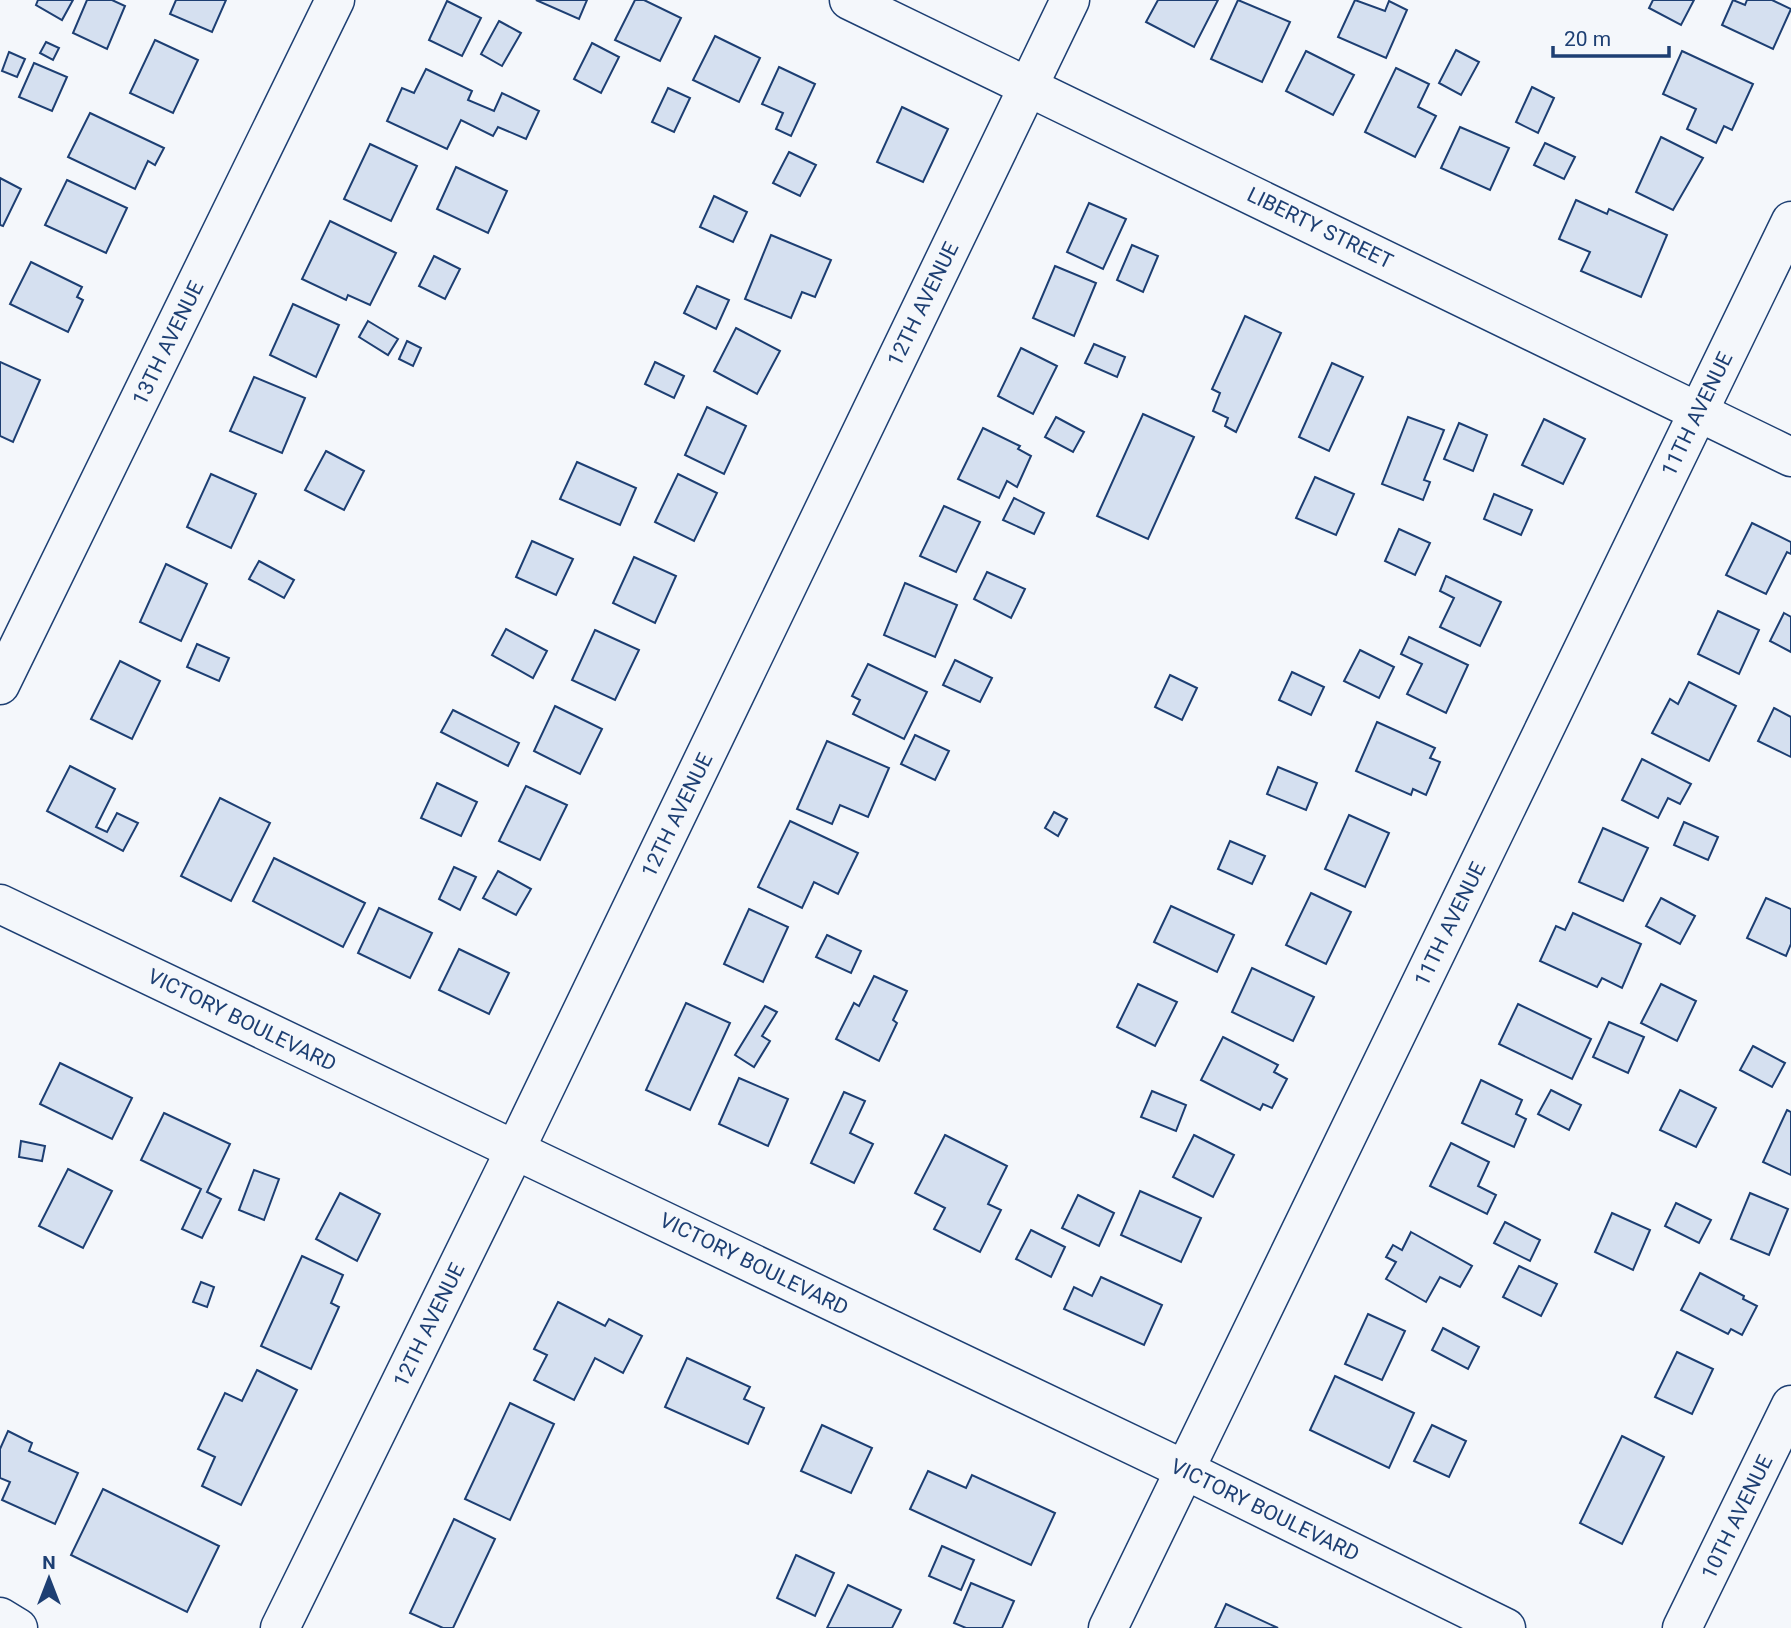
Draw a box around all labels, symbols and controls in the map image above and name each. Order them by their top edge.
scale bar [1553,14,1668,58]
text: 20 m [1564,27,1611,51]
street label: LIBERTY STREET [1243,182,1397,274]
street label: 12TH AVENUE [883,238,963,370]
street label: 13TH AVENUE [128,277,208,409]
street label: 11TH AVENUE [1657,348,1737,480]
street label: 12TH AVENUE [637,749,717,881]
street label: 11TH AVENUE [1410,858,1490,990]
street label: VICTORY BOULEVARD [144,964,340,1076]
street label: VICTORY BOULEVARD [656,1208,852,1320]
street label: 12TH AVENUE [389,1259,469,1391]
street label: 10TH AVENUE [1697,1451,1777,1583]
street label: VICTORY BOULEVARD [1167,1454,1363,1566]
north arrow [14,1544,84,1614]
text: N [42,1551,56,1574]

